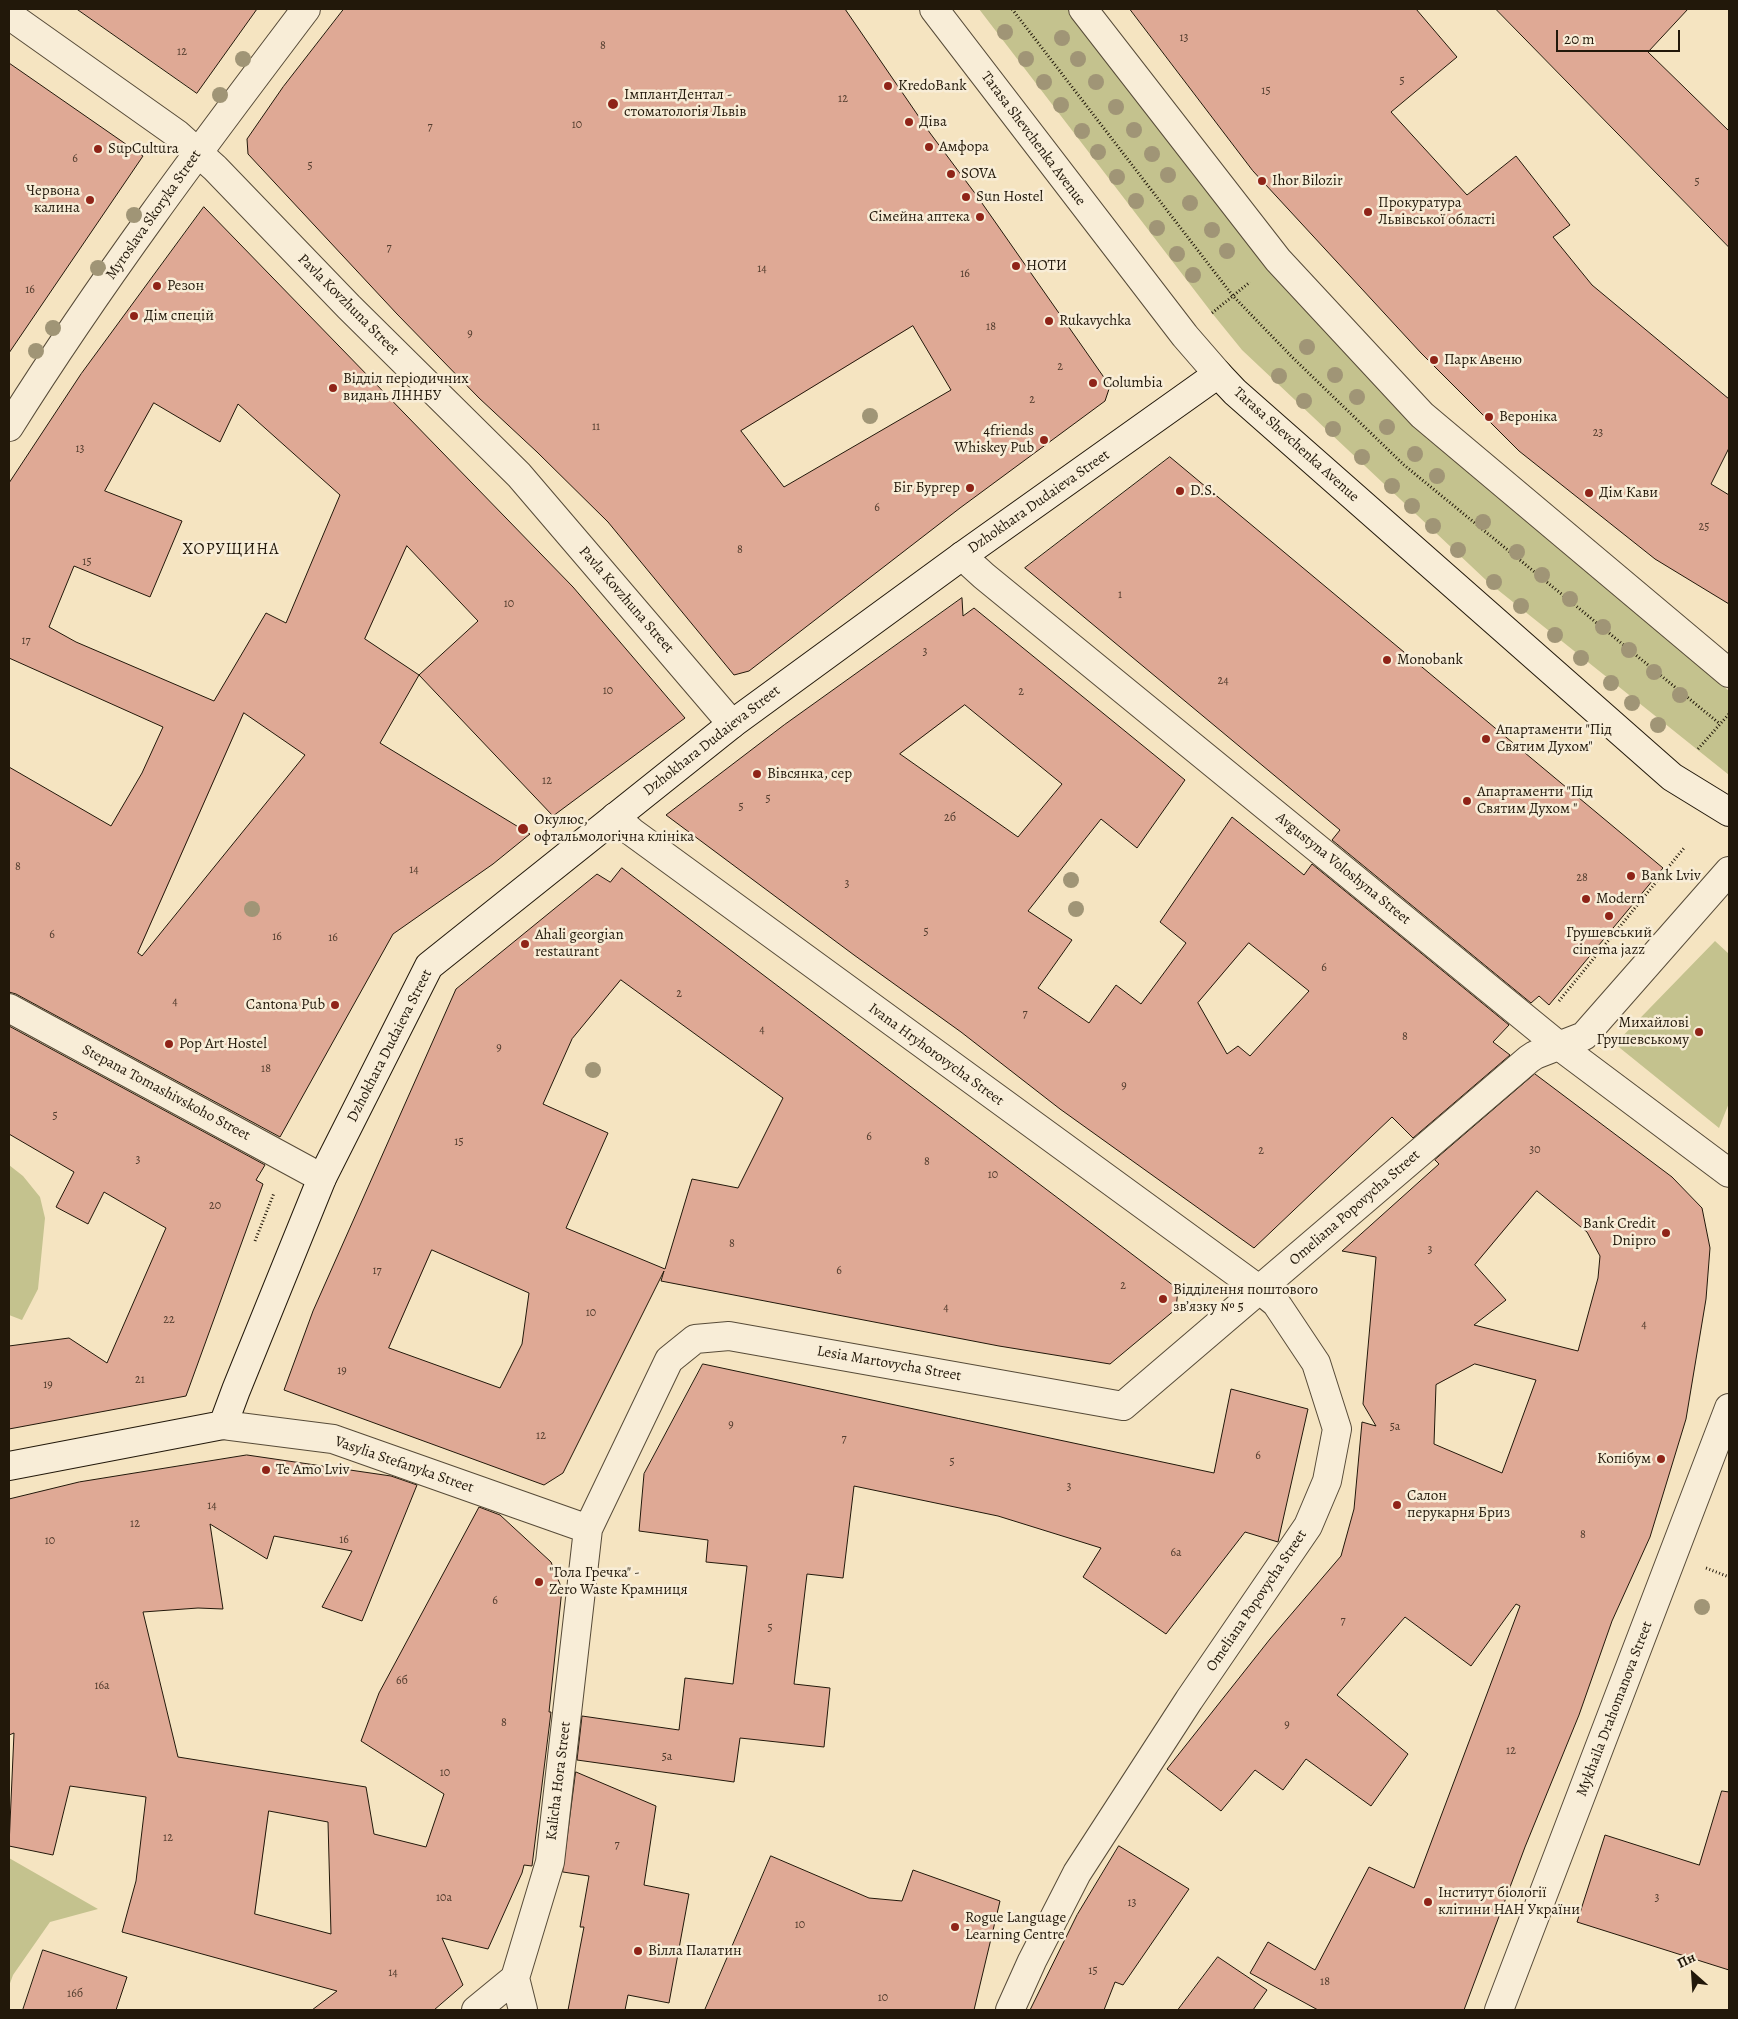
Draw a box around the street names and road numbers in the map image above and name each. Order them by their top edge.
street label: Tarasa Shevchenka Avenue [977,68,1089,210]
street label: Myroslava Skoryka Street [102,147,206,283]
street label: Pavla Kovzhuna Street [294,251,402,359]
street label: Tarasa Shevchenka Avenue [1229,384,1363,506]
street label: Dzhokhara Dudaieva Street [965,446,1113,558]
street label: Pavla Kovzhuna Street [575,543,677,657]
street label: Dzhokhara Dudaieva Street [640,682,784,800]
street label: Avgustyna Voloshyna Street [1272,809,1414,929]
street label: Dzhokhara Dudaieva Street [344,967,436,1125]
street label: Ivana Hryhorovycha Street [865,1000,1007,1110]
street label: Stepana Tomashivskoho Street [79,1041,253,1145]
street label: Omeliana Popovycha Street [1286,1146,1424,1270]
street label: Lesia Martovycha Street [815,1342,963,1386]
street label: Vasylia Stefanyka Street [332,1433,476,1497]
street label: Omeliana Popovycha Street [1203,1527,1311,1675]
street label: Mykhaila Drahomanova Street [1573,1619,1657,1799]
street label: Kalicha Hora Street [543,1721,575,1841]

